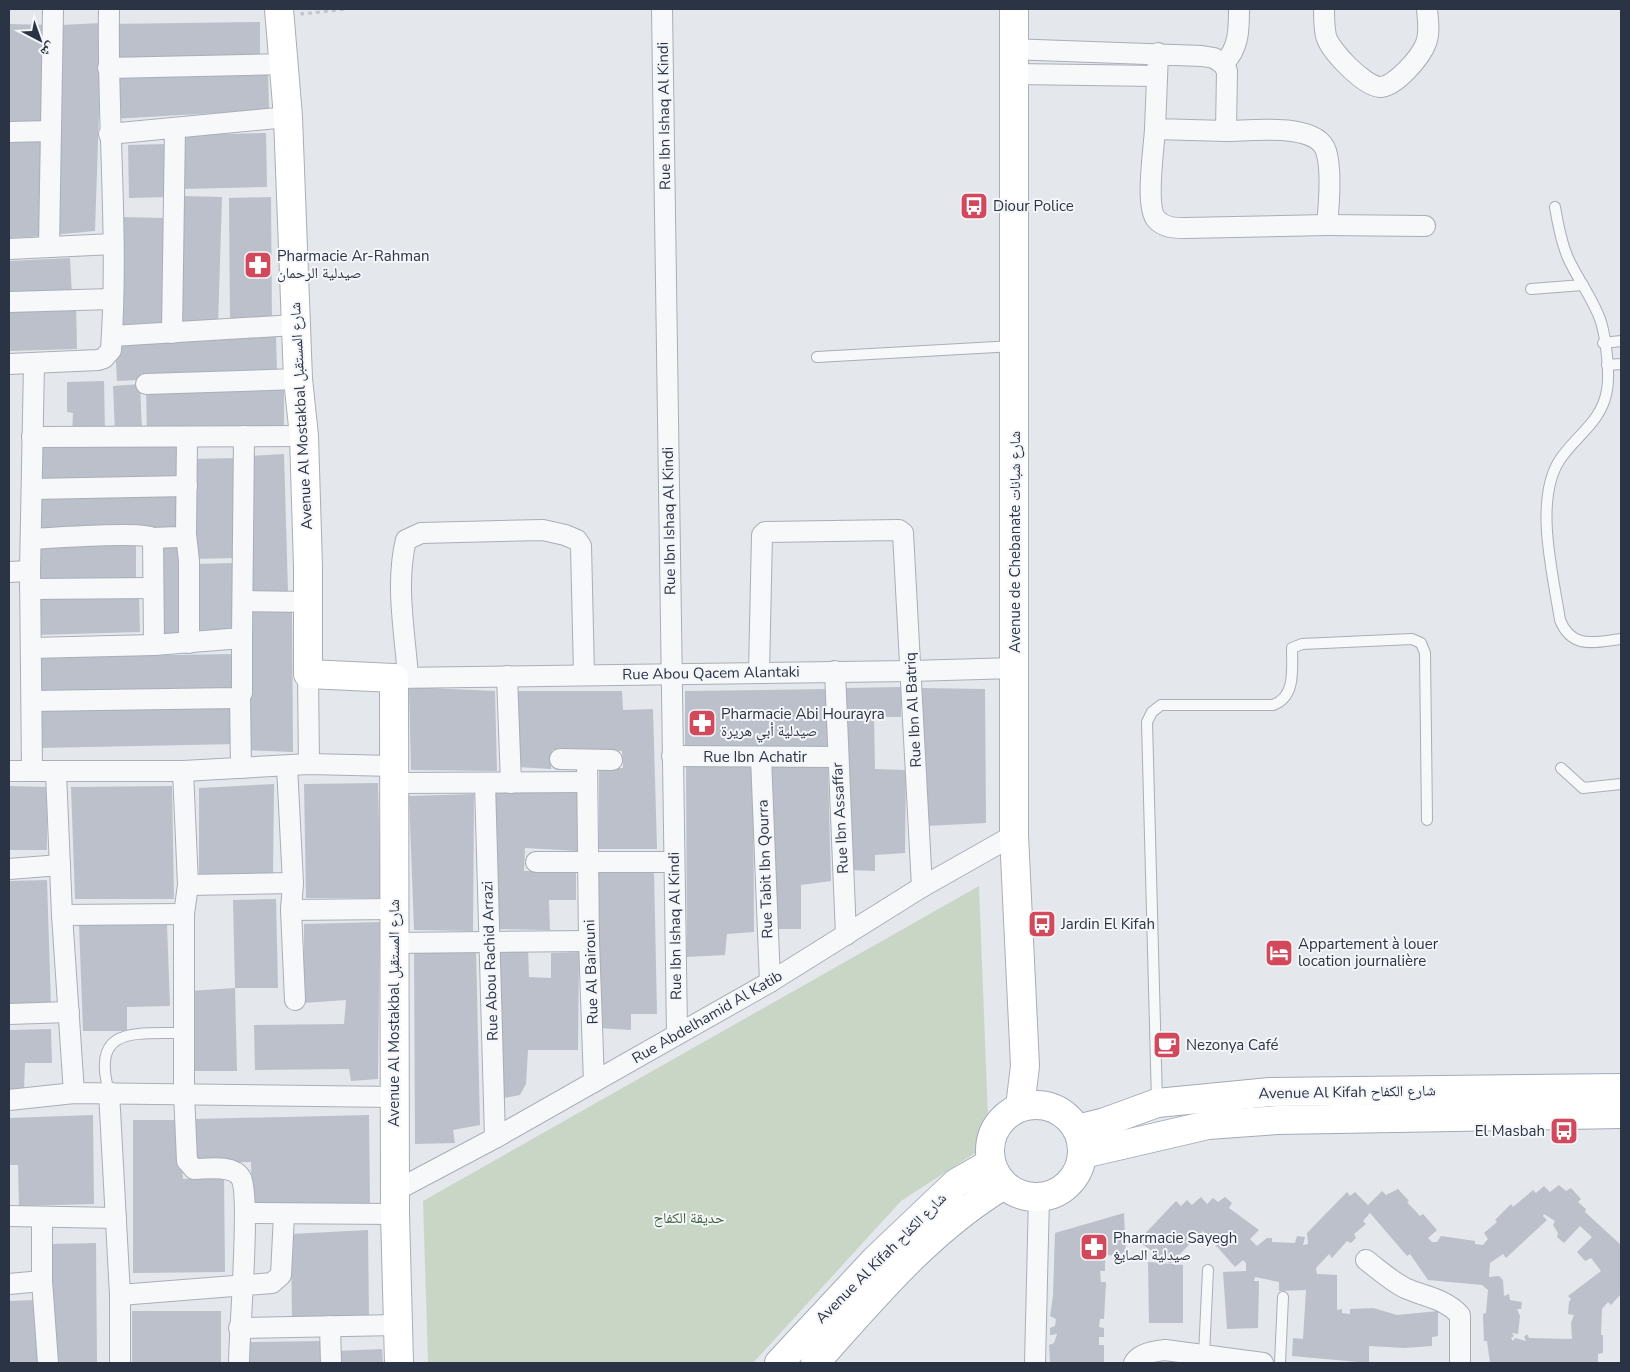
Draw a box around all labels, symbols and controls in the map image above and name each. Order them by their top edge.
north arrow [15,15,65,65]
text: ش [36,37,60,62]
street label: Rue Ibn Ishaq Al Kindi [653,42,675,190]
bus stop icon: Diour Police [959,191,989,221]
place label: Diour Police [993,196,1074,216]
place label: Pharmacie Ar-Rahman صيدلية الرحمان [277,246,430,283]
pharmacy icon: Pharmacie Ar-Rahman صيدلية الرحمان [243,250,273,280]
street label: Avenue Al Mostakbal شارع المستقبل [285,302,317,530]
street label: Avenue de Chebanate شارع شبانات [1005,431,1025,653]
street label: Rue Ibn Ishaq Al Kindi [658,447,680,595]
street label: Rue Ibn Al Batriq [900,652,926,768]
street label: Rue Abou Qacem Alantaki [622,661,800,685]
place label: Pharmacie Abi Hourayra صيدلية أبي هريرة [721,704,885,743]
pharmacy icon: Pharmacie Abi Hourayra صيدلية أبي هريرة [687,708,717,738]
street label: Rue Ibn Achatir [703,747,807,767]
street label: Rue Ibn Assaffar [827,761,853,874]
street label: Rue Tabit Ibn Qourra [753,799,777,939]
street label: Rue Ibn Ishaq Al Kindi [664,852,686,1000]
street label: Rue Abou Rachid Arrazi [477,881,503,1041]
street label: Avenue Al Mostakbal شارع المستقبل [384,899,404,1127]
bus stop icon: Jardin El Kifah [1027,909,1057,939]
place label: Jardin El Kifah [1060,914,1155,934]
street label: Rue Al Bairouni [579,919,603,1025]
place label: Appartement à louer location journalière [1298,934,1439,971]
hotel icon: Appartement à louer location journalière [1264,938,1294,968]
street label: Rue Abdelhamid Al Katib [628,966,786,1068]
cafe icon: Nezonya Café [1152,1030,1182,1060]
place label: Nezonya Café [1186,1035,1279,1055]
street label: Avenue Al Kifah شارع الكفاح [1258,1080,1436,1104]
bus stop icon: El Masbah [1549,1116,1579,1146]
place label: El Masbah [1475,1121,1545,1141]
street label: Avenue Al Kifah شارع الكفاح [811,1188,951,1328]
park label: حديقة الكفاح [653,1208,725,1228]
place label: Pharmacie Sayegh صيدلية الصايغ [1113,1228,1237,1265]
pharmacy icon: Pharmacie Sayegh صيدلية الصايغ [1079,1232,1109,1262]

